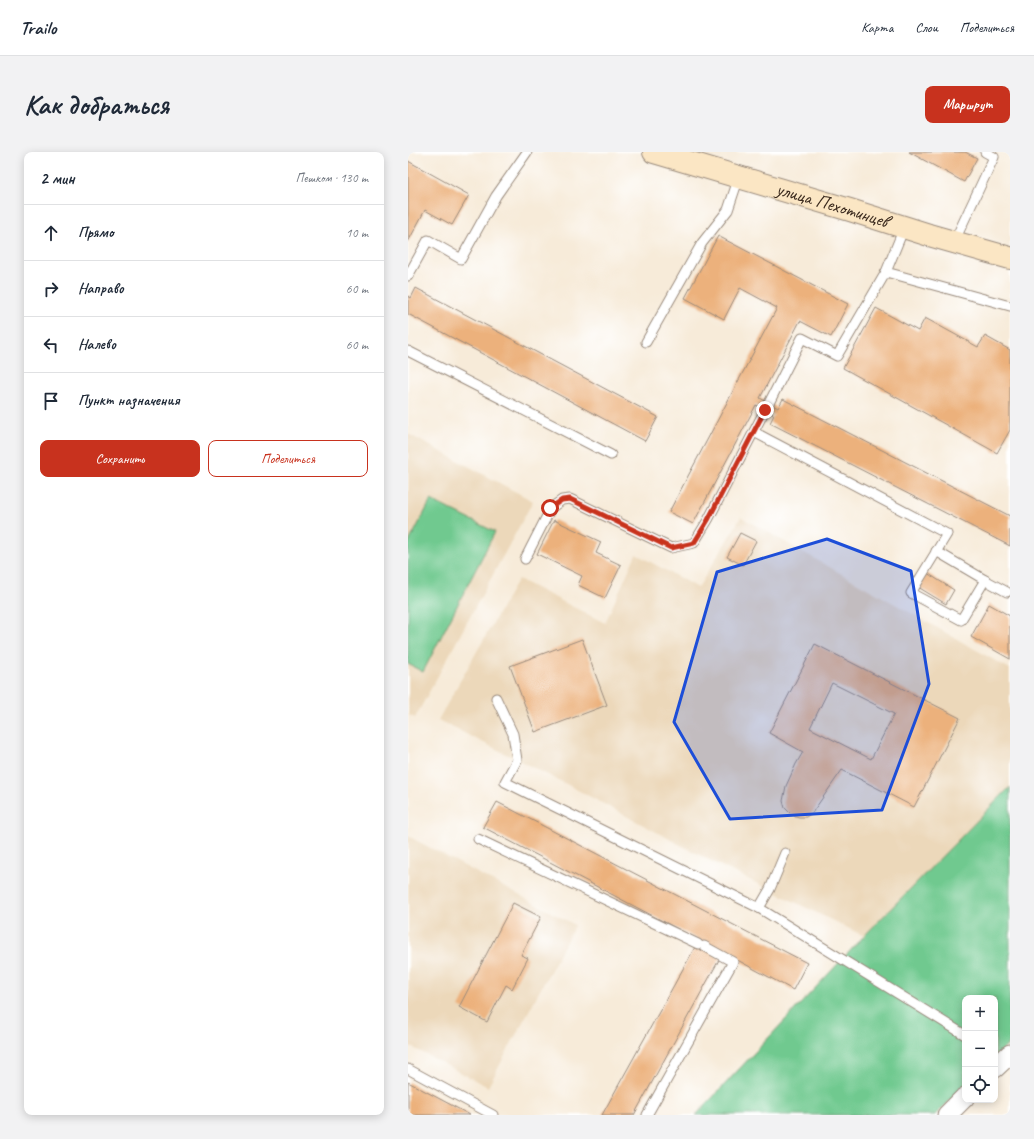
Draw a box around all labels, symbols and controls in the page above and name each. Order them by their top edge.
text: Trailo [20,16,56,40]
text: Карта [861,19,893,36]
text: Слои [915,19,938,36]
text: Поделиться [960,19,1014,36]
button: Маршрут [925,86,1010,123]
text: Как добраться [24,87,169,122]
text: 2 мин [40,168,75,189]
text: Пешком · 130 m [295,170,368,186]
street label: улица Пехотинцев [773,177,895,235]
icon: ahead [40,222,62,244]
text: Прямо [78,223,114,242]
text: 10 m [346,225,368,241]
icon: right [40,278,62,300]
text: Направо [78,279,124,298]
text: 60 m [346,281,368,297]
icon: left [40,334,62,356]
text: Налево [78,335,116,354]
text: 60 m [346,337,368,353]
icon: arrive [40,390,62,412]
text: Пункт назначения [78,391,180,410]
route end [756,401,774,419]
button: Сохранить [40,440,200,477]
button: Поделиться [208,440,368,477]
route start [541,499,559,517]
map controls [962,995,998,1103]
button: + [962,995,998,1031]
button: − [962,1031,998,1067]
button: locate [962,1067,998,1103]

